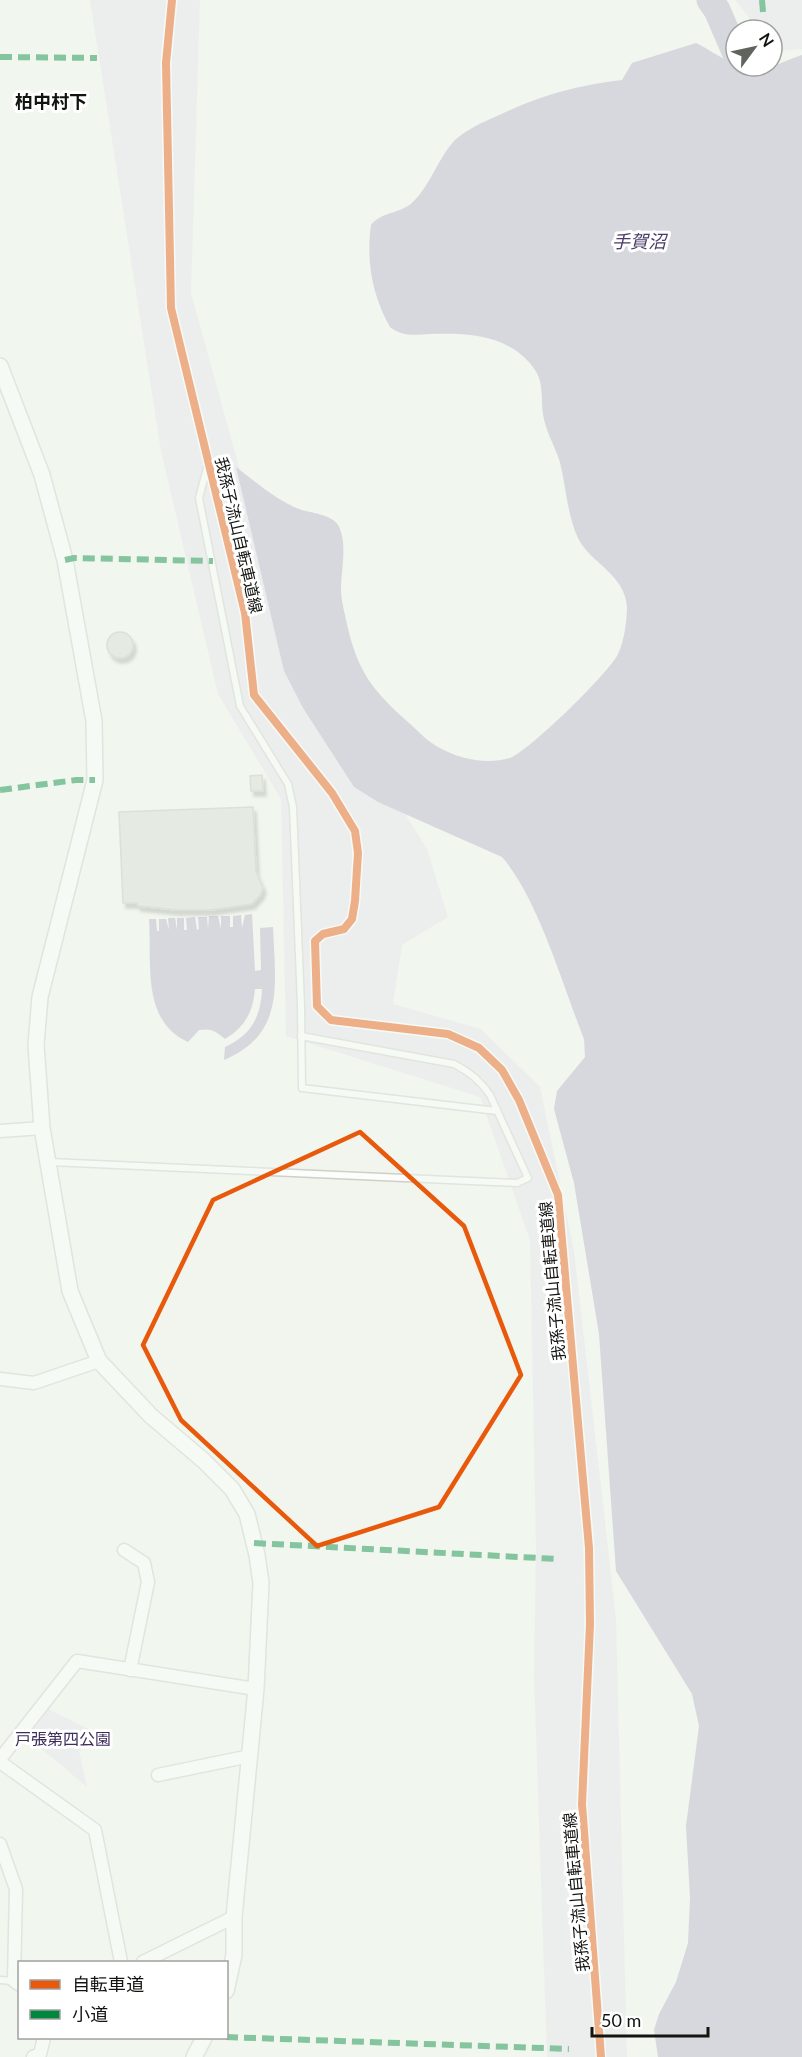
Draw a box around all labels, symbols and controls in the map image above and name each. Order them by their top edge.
north arrow [724,18,784,78]
text: N [756,29,778,50]
district label: 柏中村下 [15,90,87,112]
water label: 手賀沼 [612,230,669,252]
street label: 我孫子流山自転車道線 [212,455,267,615]
street label: 我孫子流山自転車道線 [535,1201,568,1362]
park label: 戸張第四公園 [15,1729,111,1748]
street label: 我孫子流山自転車道線 [559,1812,592,1973]
legend [18,1961,228,2039]
text: 自転車道 [72,1973,144,1995]
scale bar [592,2000,708,2038]
text: 小道 [72,2003,108,2025]
text: 50 m [601,2009,641,2031]

